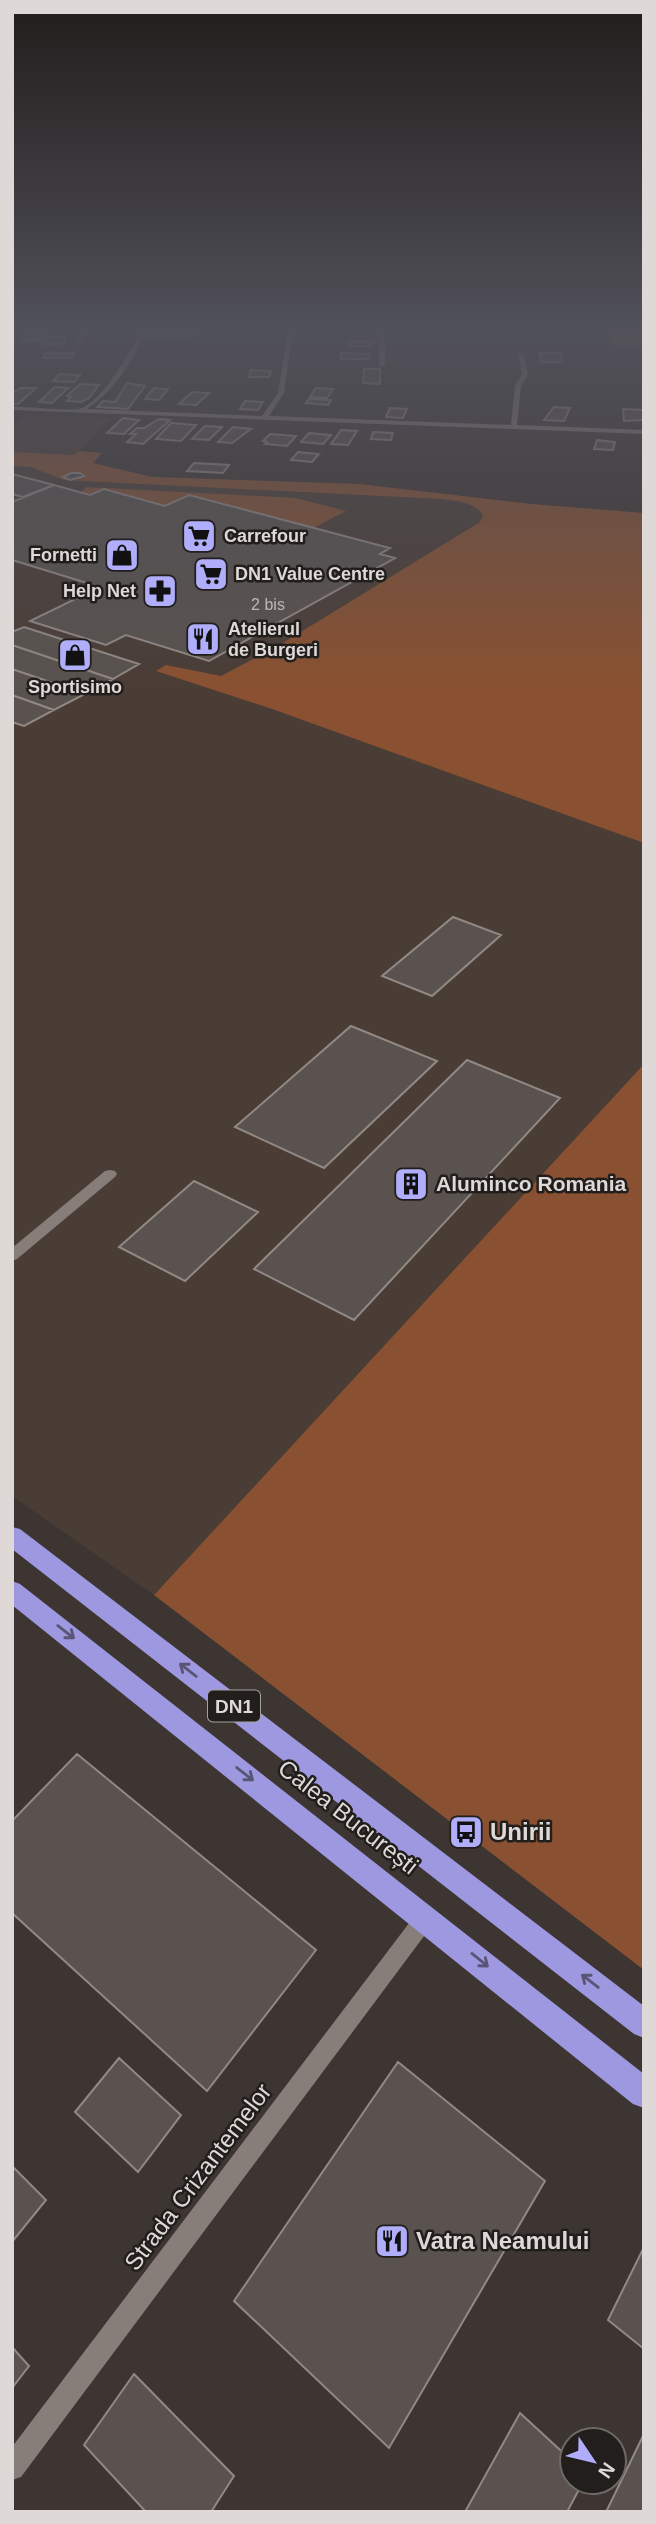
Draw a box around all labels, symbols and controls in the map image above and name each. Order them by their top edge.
supermarket icon: Carrefour [180,517,218,555]
place label: Carrefour [224,526,306,546]
shop icon: Fornetti [103,536,141,574]
place label: Fornetti [30,545,97,565]
supermarket icon: DN1 Value Centre [192,555,230,593]
place label: DN1 Value Centre [235,564,385,584]
pharmacy icon: Help Net [141,572,179,610]
place label: Help Net [63,581,136,601]
house number: 2 bis [251,596,285,613]
place label: Atelierul de Burgeri [228,619,318,660]
restaurant icon: Atelierul de Burgeri [184,620,222,658]
shop icon: Sportisimo [56,636,94,674]
place label: Sportisimo [28,677,122,697]
building icon: Aluminco Romania [392,1165,430,1203]
place label: Aluminco Romania [436,1172,627,1195]
one-way arrow [57,1625,75,1640]
one-way arrow [179,1663,198,1678]
road number: DN1 [208,1690,260,1722]
street label: Calea București [273,1754,423,1879]
one-way arrow [235,1766,253,1781]
bus stop icon: Unirii [447,1813,485,1851]
place label: Unirii [490,1818,551,1845]
one-way arrow [470,1953,488,1968]
one-way arrow [581,1974,600,1989]
street label: Strada Crizantemelor [119,2078,277,2275]
restaurant icon: Vatra Neamului [373,2222,411,2260]
place label: Vatra Neamului [416,2227,589,2254]
north arrow [558,2426,628,2496]
text: N [594,2459,619,2482]

